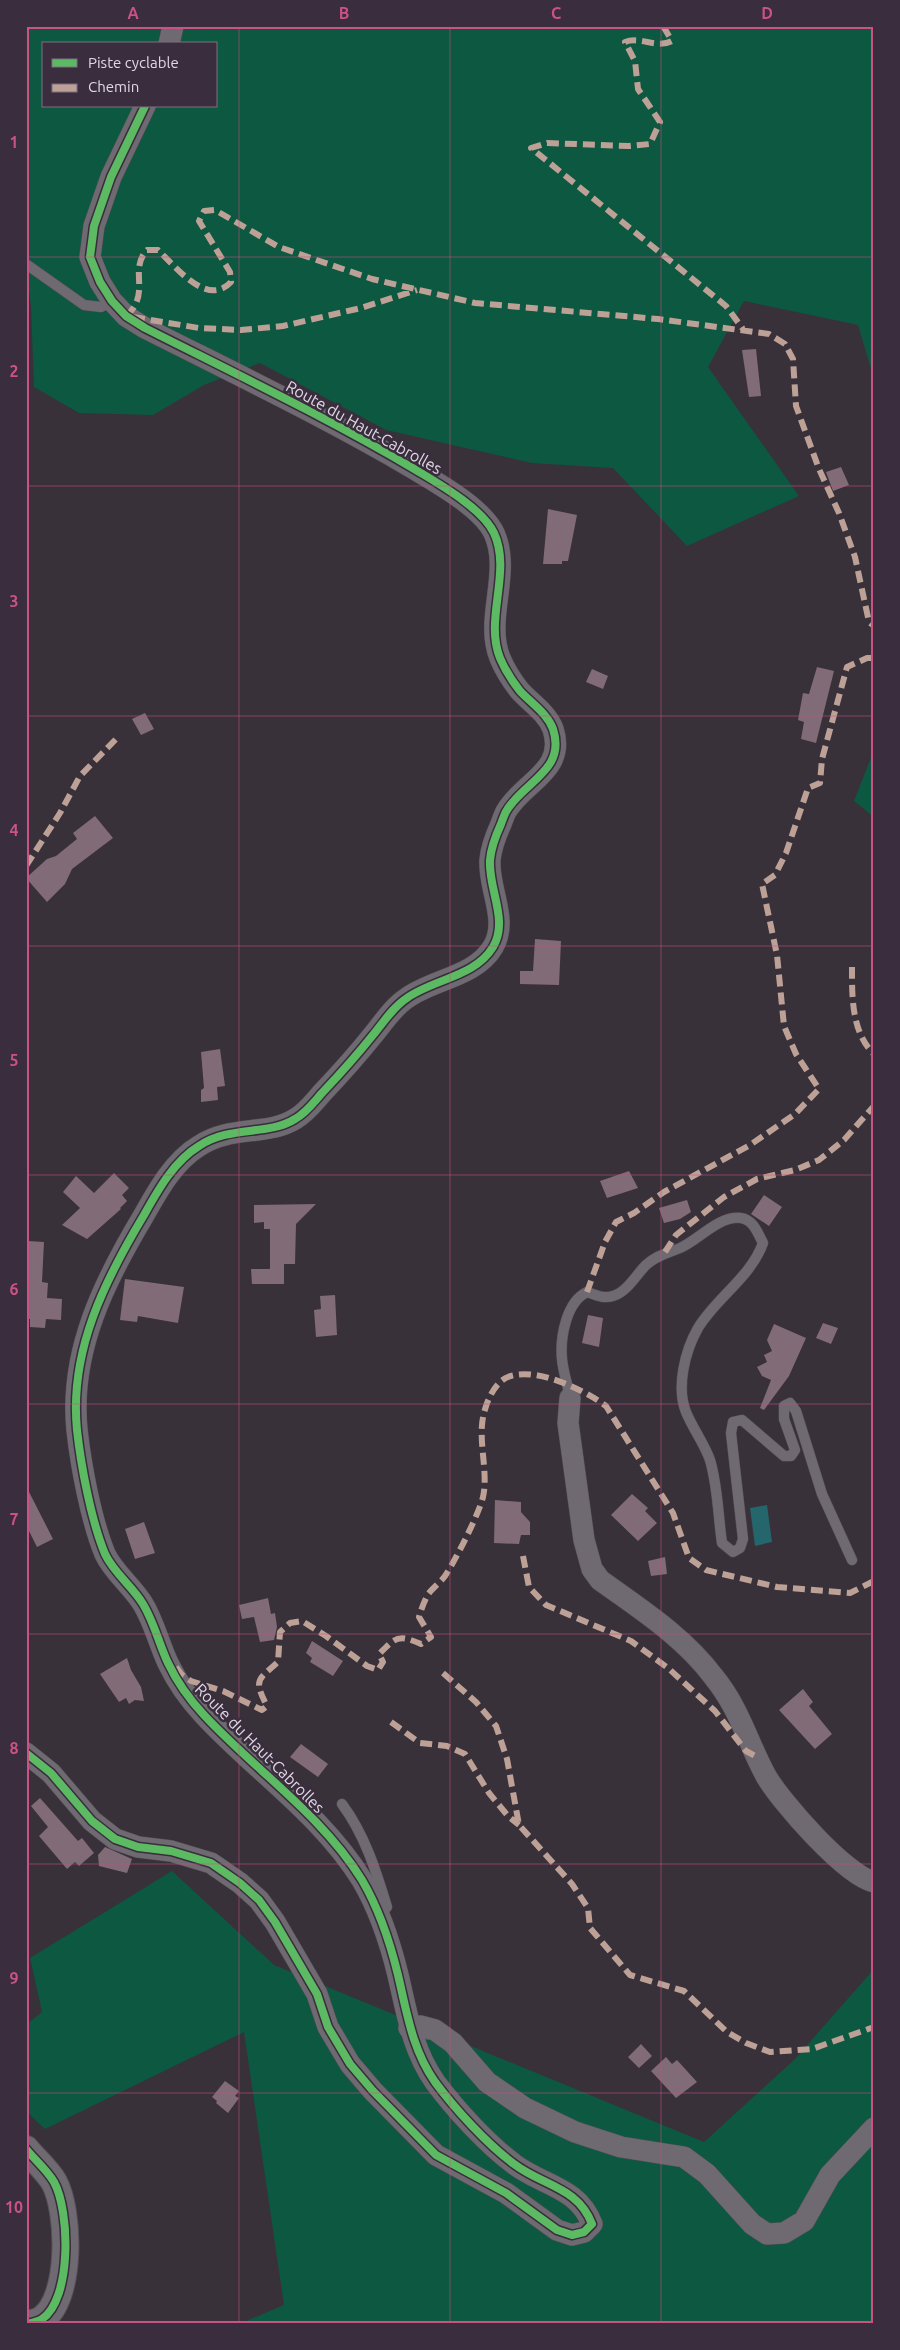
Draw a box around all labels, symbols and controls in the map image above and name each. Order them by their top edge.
text: A [127,4,139,22]
text: B [339,4,349,22]
text: C [551,4,561,22]
text: D [761,4,773,22]
legend [42,42,218,108]
text: Piste cyclable [88,54,179,71]
text: Chemin [88,78,139,95]
text: 1 [9,133,19,151]
text: 2 [9,362,19,380]
street label: Route du Haut-Cabrolles [283,377,445,477]
text: 3 [9,592,19,610]
text: 4 [9,821,19,839]
text: 5 [9,1051,19,1069]
text: 6 [9,1280,19,1298]
text: 7 [9,1510,19,1528]
street label: Route du Haut-Cabrolles [192,1680,328,1816]
text: 8 [9,1739,19,1757]
text: 9 [9,1969,19,1987]
text: 10 [5,2198,23,2216]

